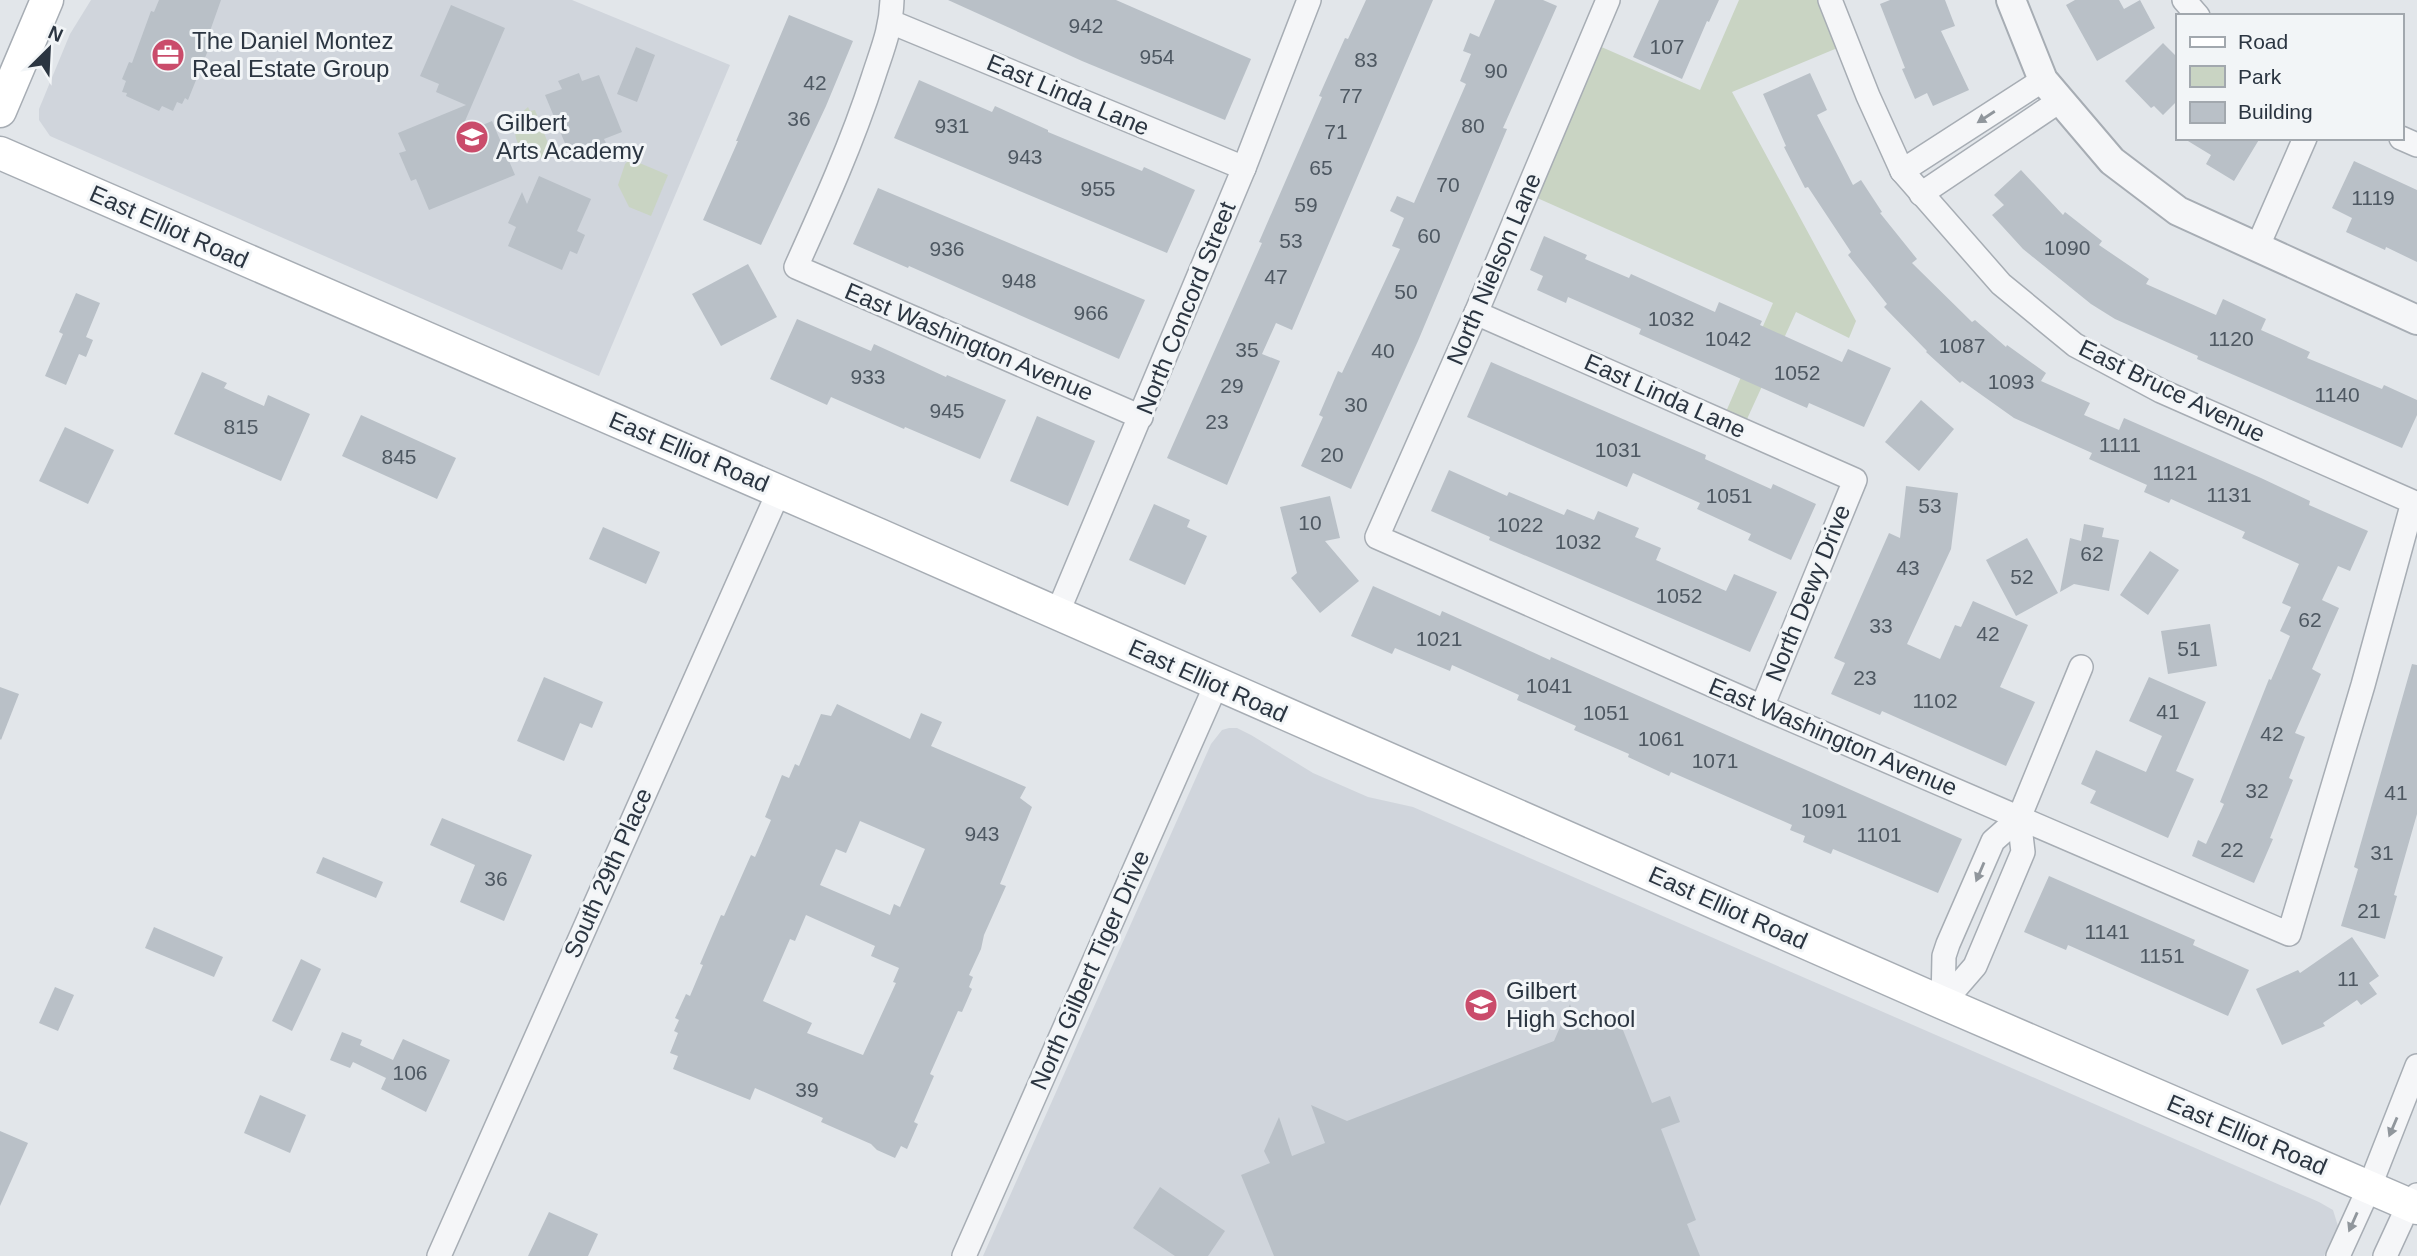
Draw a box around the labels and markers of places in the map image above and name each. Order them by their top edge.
place label: The Daniel Montez Real Estate Group [192,27,393,82]
office icon: The Daniel Montez Real Estate Group [149,36,187,74]
place label: Gilbert Arts Academy [496,109,644,164]
school or university icon: Gilbert Arts Academy [453,118,491,156]
place label: Gilbert High School [1506,977,1635,1032]
school or university icon: Gilbert High School [1462,986,1500,1024]

